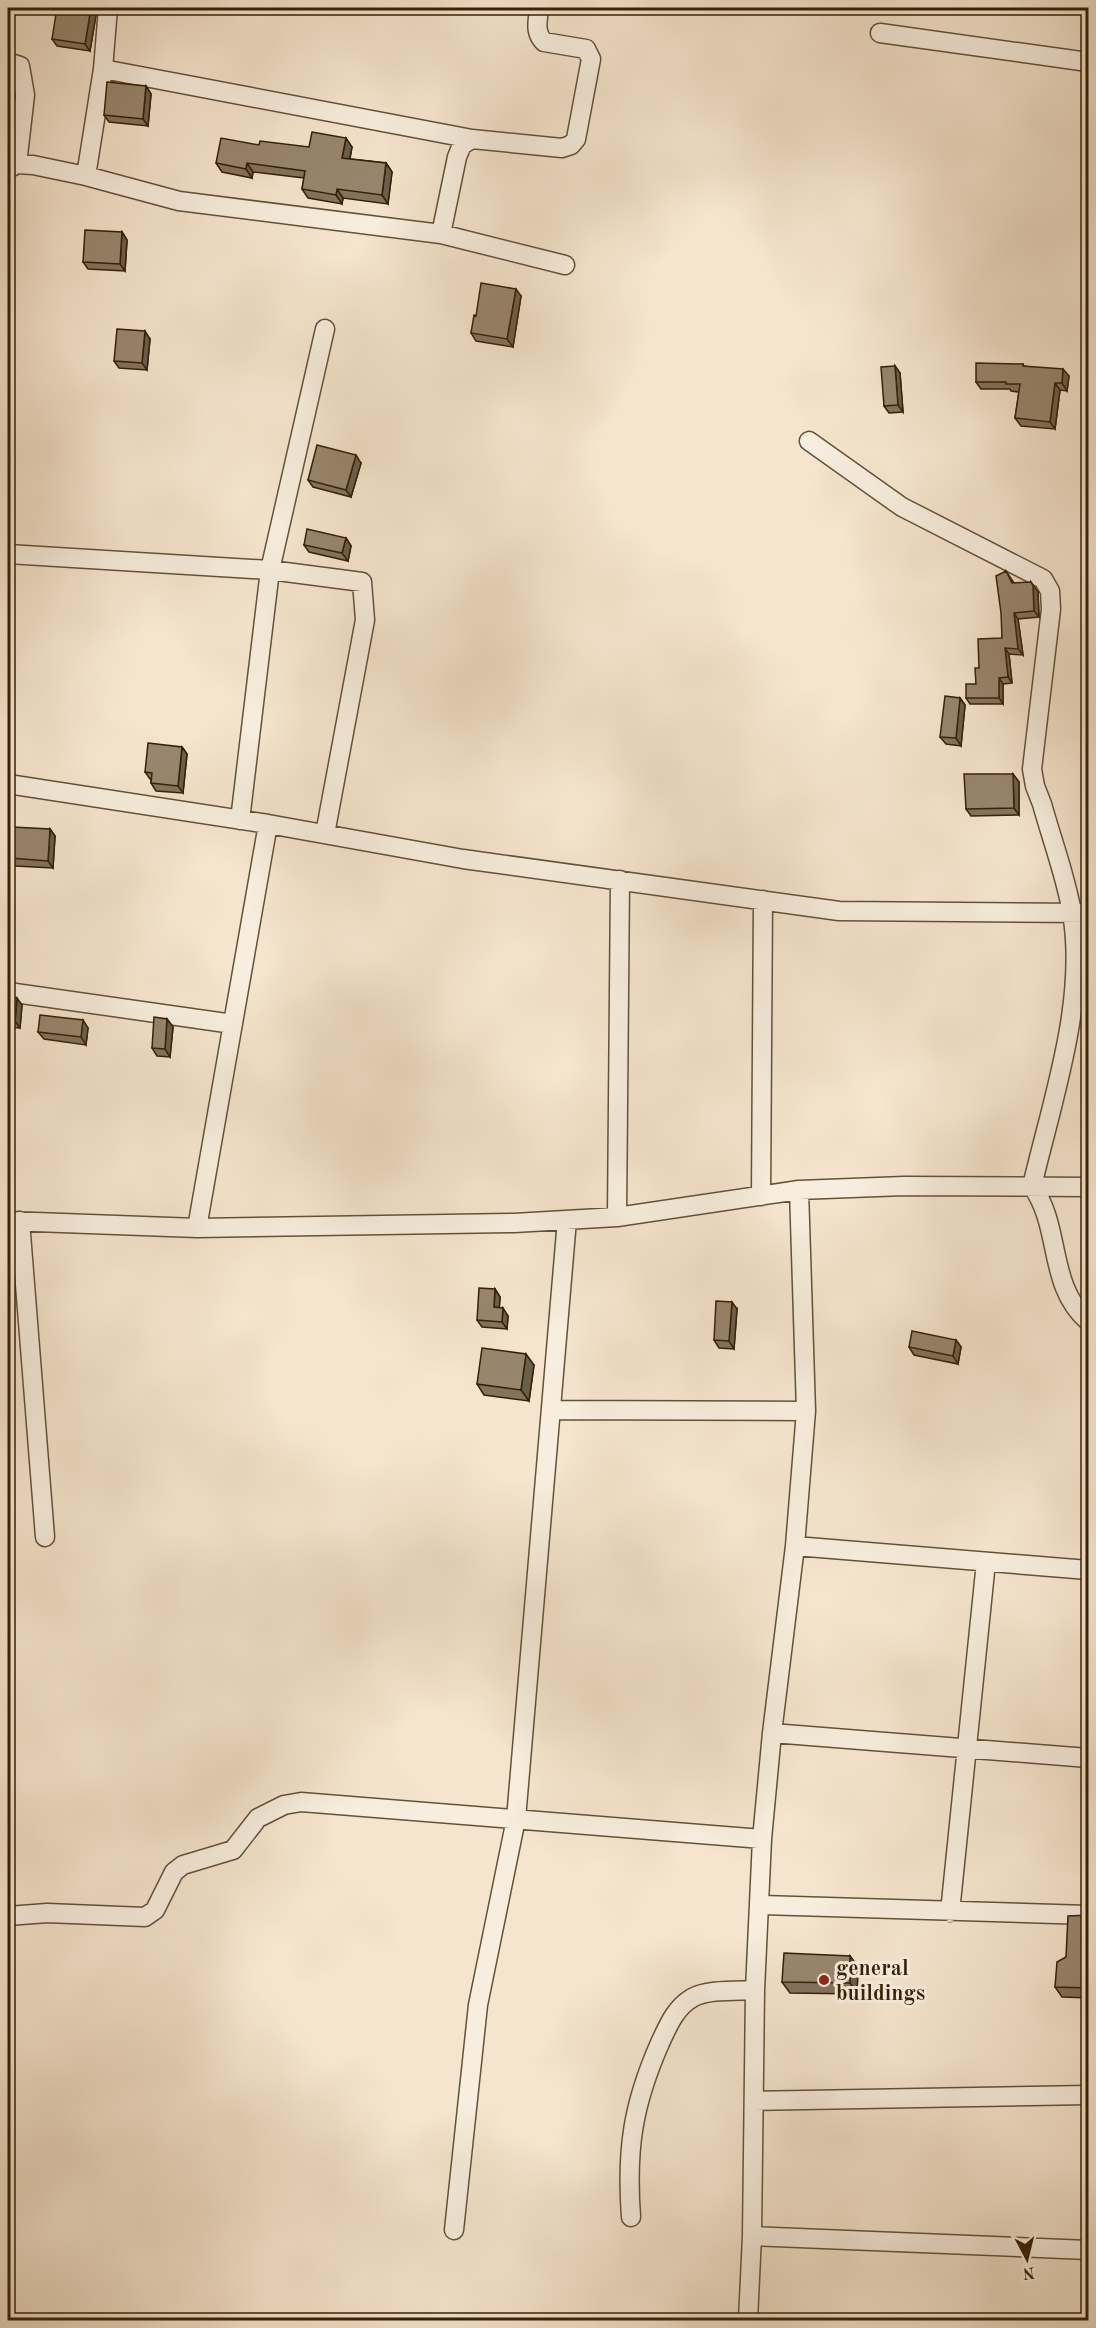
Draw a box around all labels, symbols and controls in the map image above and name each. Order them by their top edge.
place label: general buildings [836,1958,925,2005]
marker: general buildings [817,1973,831,1987]
north arrow [997,2229,1057,2289]
text: N [1021,2263,1036,2281]

